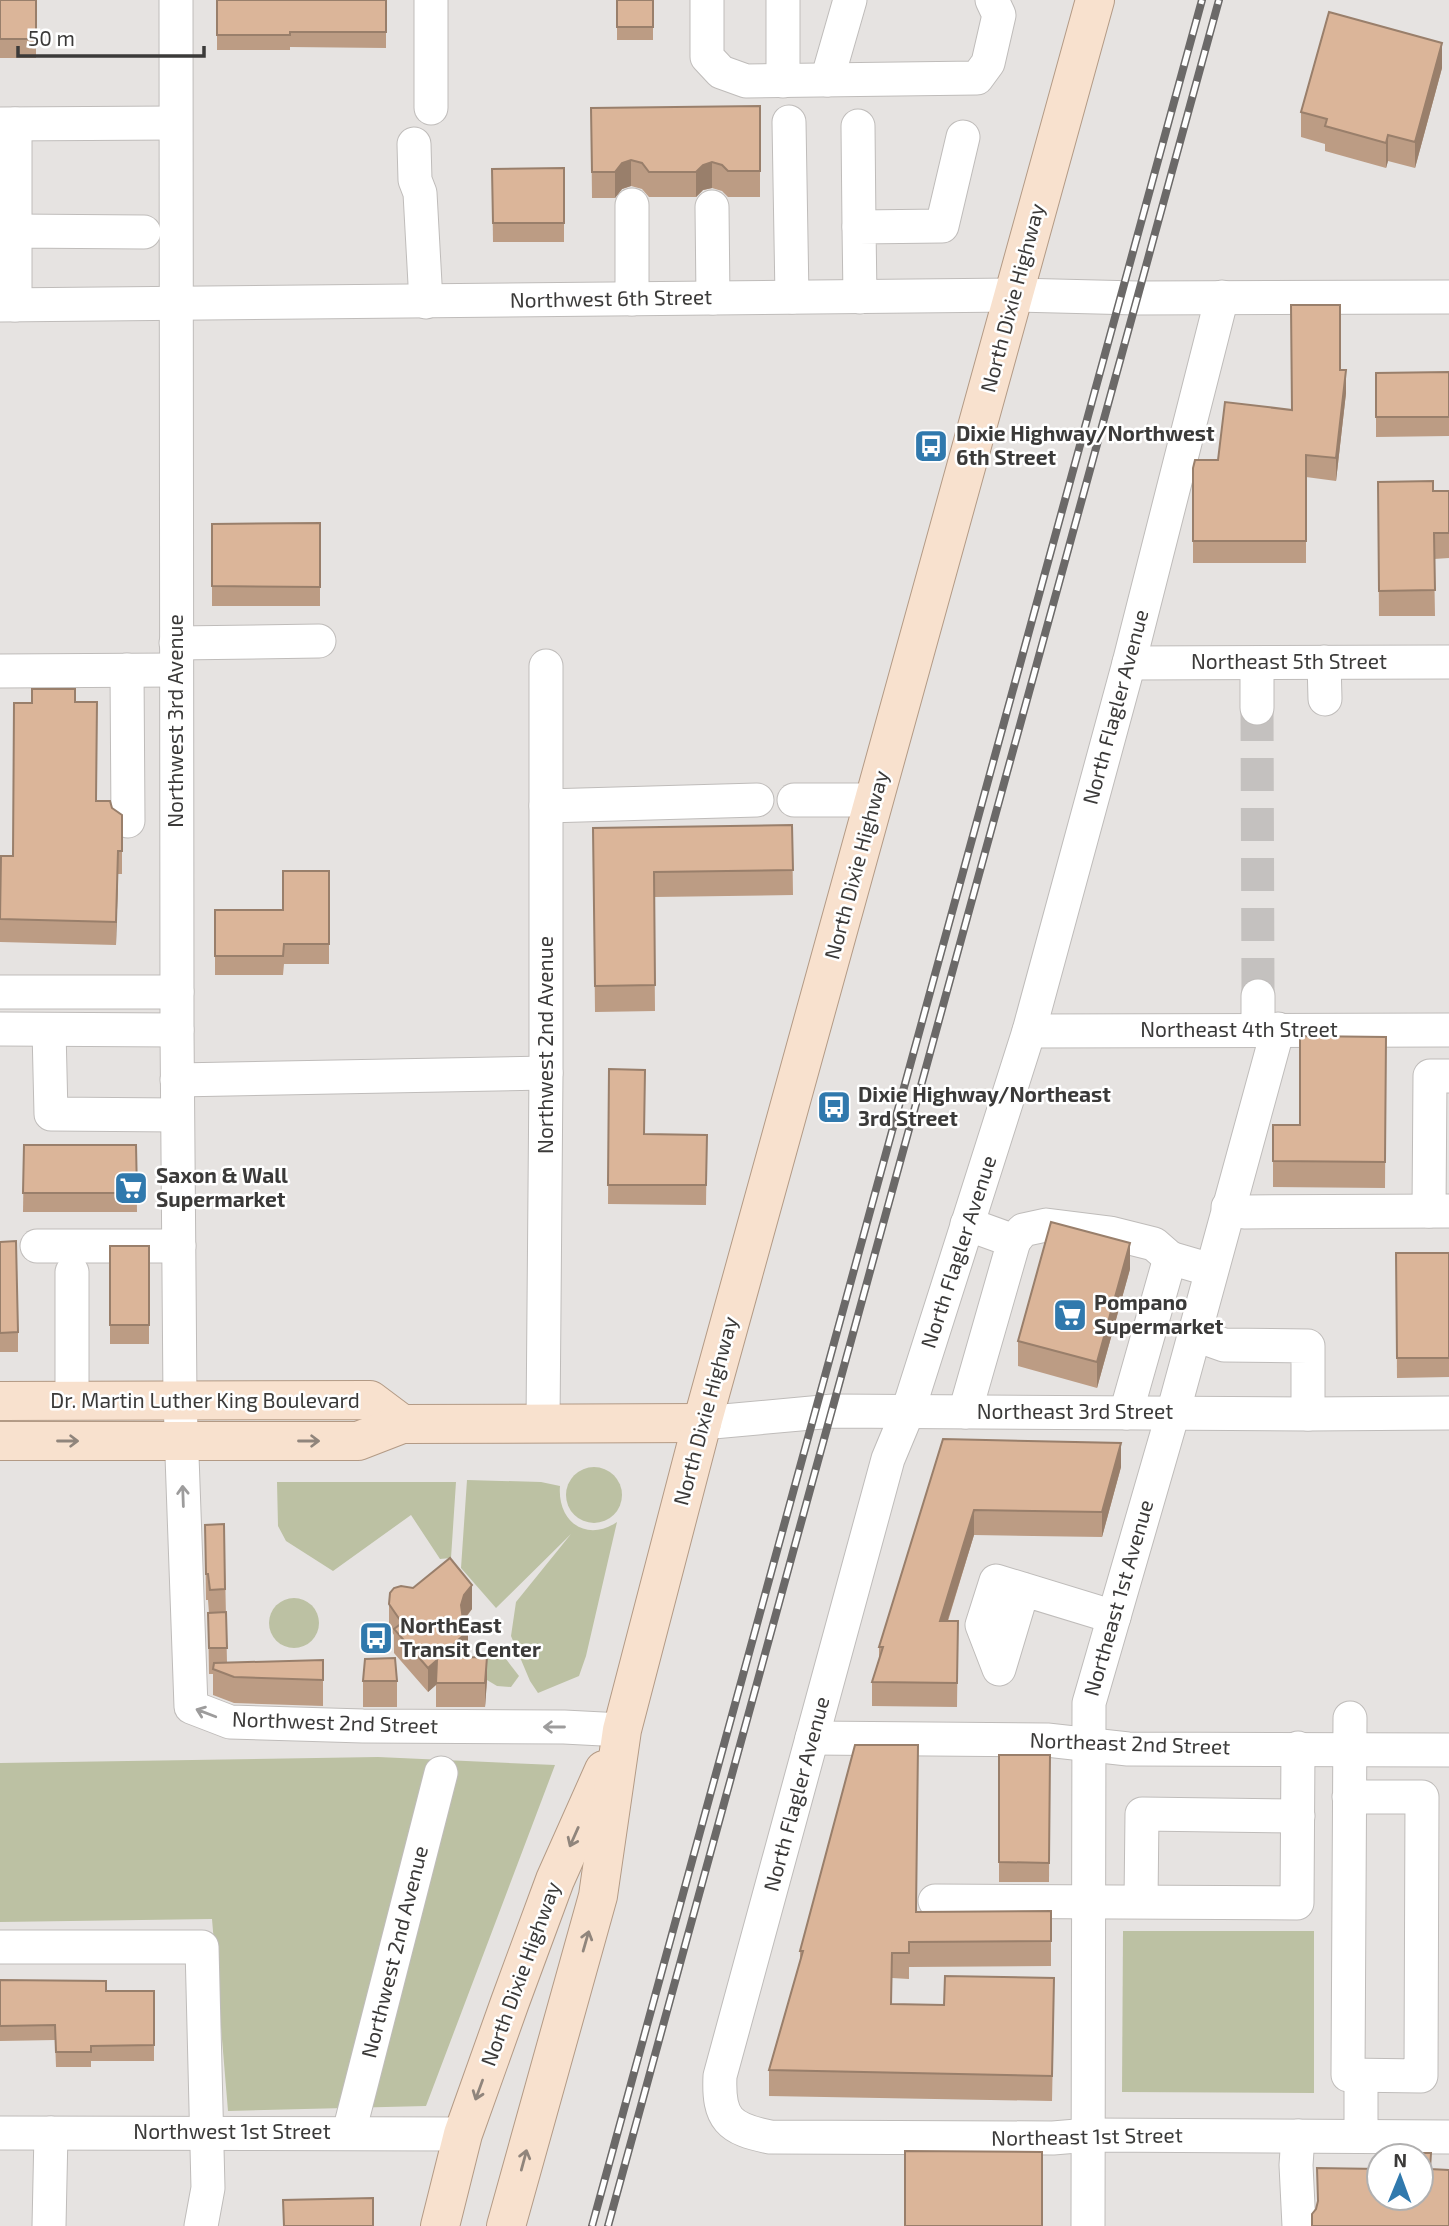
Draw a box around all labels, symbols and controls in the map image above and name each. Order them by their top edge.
scale bar [18,14,203,58]
text: 50 m [28,25,75,50]
street label: North Dixie Highway [974,200,1049,395]
street label: Northwest 6th Street [510,283,712,312]
place label: Dixie Highway/Northwest 6th Street [956,420,1215,469]
bus stop icon: Dixie Highway/Northwest 6th Street [912,427,950,465]
street label: North Flagler Avenue [1076,606,1153,807]
street label: Northwest 3rd Avenue [162,614,187,828]
street label: Northeast 5th Street [1191,648,1387,673]
street label: North Dixie Highway [818,767,893,962]
street label: Northwest 2nd Avenue [532,936,557,1154]
street label: Northeast 4th Street [1140,1016,1338,1041]
place label: Dixie Highway/Northeast 3rd Street [858,1081,1111,1130]
bus stop icon: Dixie Highway/Northeast 3rd Street [815,1088,853,1126]
street label: North Flagler Avenue [915,1152,1001,1351]
place label: Saxon & Wall Supermarket [156,1162,288,1211]
supermarket icon: Saxon & Wall Supermarket [112,1169,150,1207]
place label: Pompano Supermarket [1094,1289,1224,1338]
supermarket icon: Pompano Supermarket [1051,1296,1089,1334]
street label: North Dixie Highway [667,1313,742,1508]
street label: Dr. Martin Luther King Boulevard [50,1387,360,1412]
street label: Northeast 3rd Street [977,1398,1173,1423]
one-way arrow [56,1434,79,1448]
one-way arrow [297,1434,320,1448]
one-way arrow [176,1485,190,1508]
street label: Northeast 1st Avenue [1078,1497,1158,1699]
place label: NorthEast Transit Center [400,1612,541,1661]
bus stop icon: NorthEast Transit Center [357,1619,395,1657]
street label: North Flagler Avenue [757,1693,834,1894]
one-way arrow [195,1705,217,1718]
street label: Northwest 2nd Street [232,1705,439,1738]
one-way arrow [543,1720,566,1734]
street label: Northeast 2nd Street [1029,1727,1231,1758]
one-way arrow [567,1826,580,1847]
street label: Northwest 2nd Avenue [355,1843,432,2060]
street label: North Dixie Highway [475,1878,565,2069]
one-way arrow [580,1930,593,1952]
one-way arrow [472,2078,484,2100]
street label: Northwest 1st Street [133,2118,331,2143]
street label: Northeast 1st Street [991,2121,1183,2150]
north arrow [1365,2142,1435,2212]
text: N [1393,2148,1407,2171]
one-way arrow [518,2149,531,2172]

